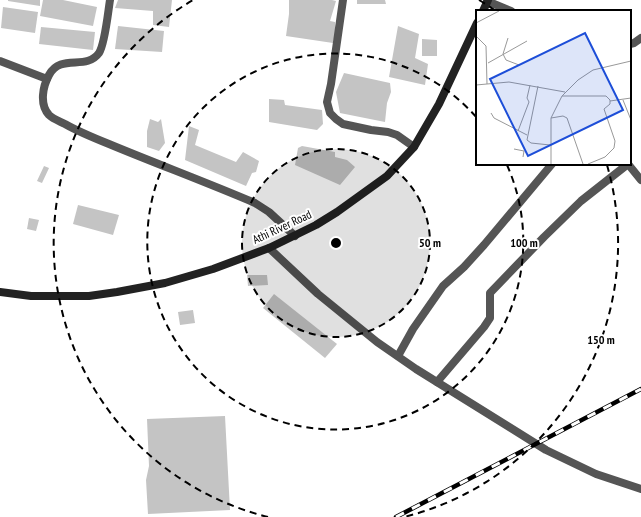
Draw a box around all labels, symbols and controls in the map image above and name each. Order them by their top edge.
inset map [476,10,631,165]
street label: Athi River Road [250,206,314,247]
text: 50 m [419,235,441,250]
text: 100 m [510,235,538,250]
centre of rings [329,236,343,250]
text: 150 m [587,332,615,347]

